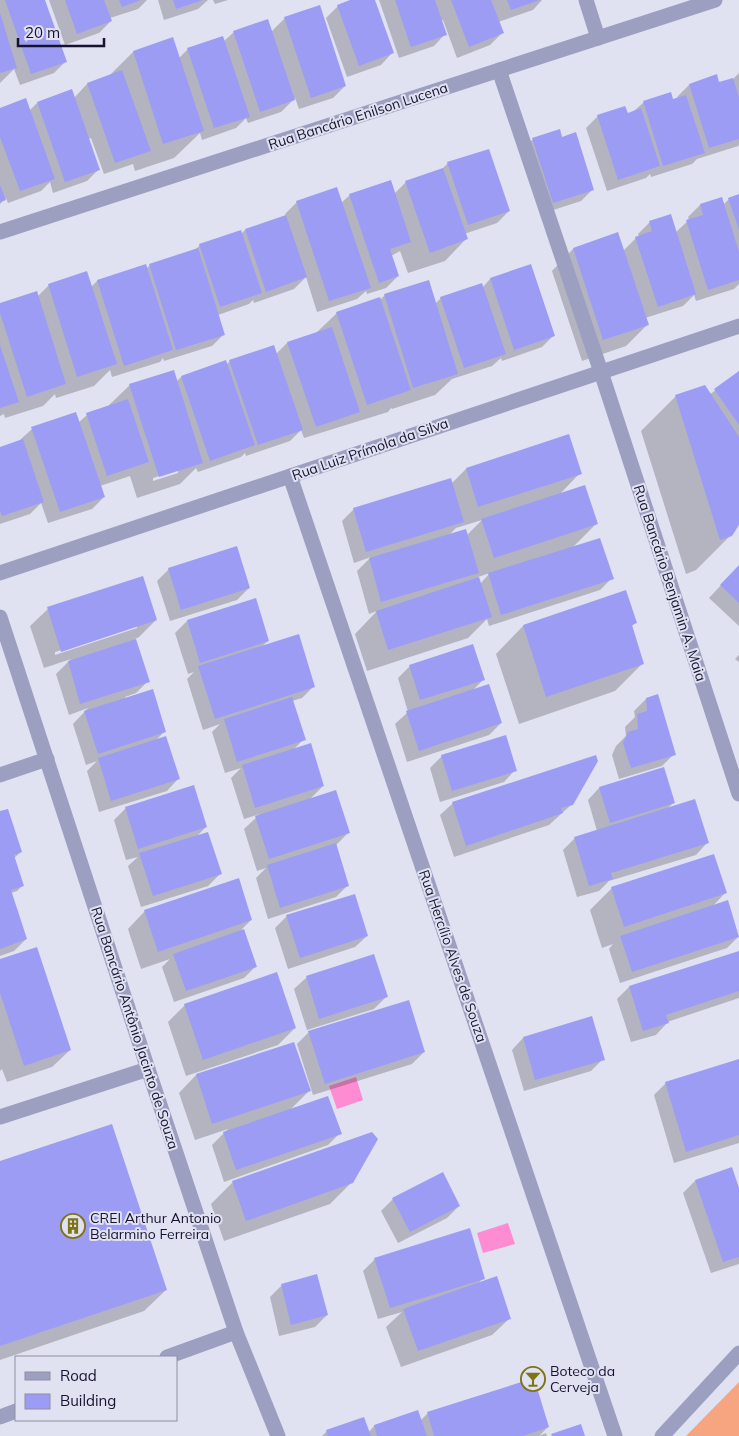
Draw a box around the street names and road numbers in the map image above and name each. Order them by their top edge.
street label: Rua Bancário Enilson Lucena [266,78,450,154]
street label: Rua Luiz Prímola da Silva [289,414,451,484]
street label: Rua Bancário Benjamin A. Maia [630,483,710,683]
street label: Rua Hercílio Alves de Souza [415,867,491,1045]
street label: Rua Bancário Antônio Jacinto de Souza [87,905,183,1151]

